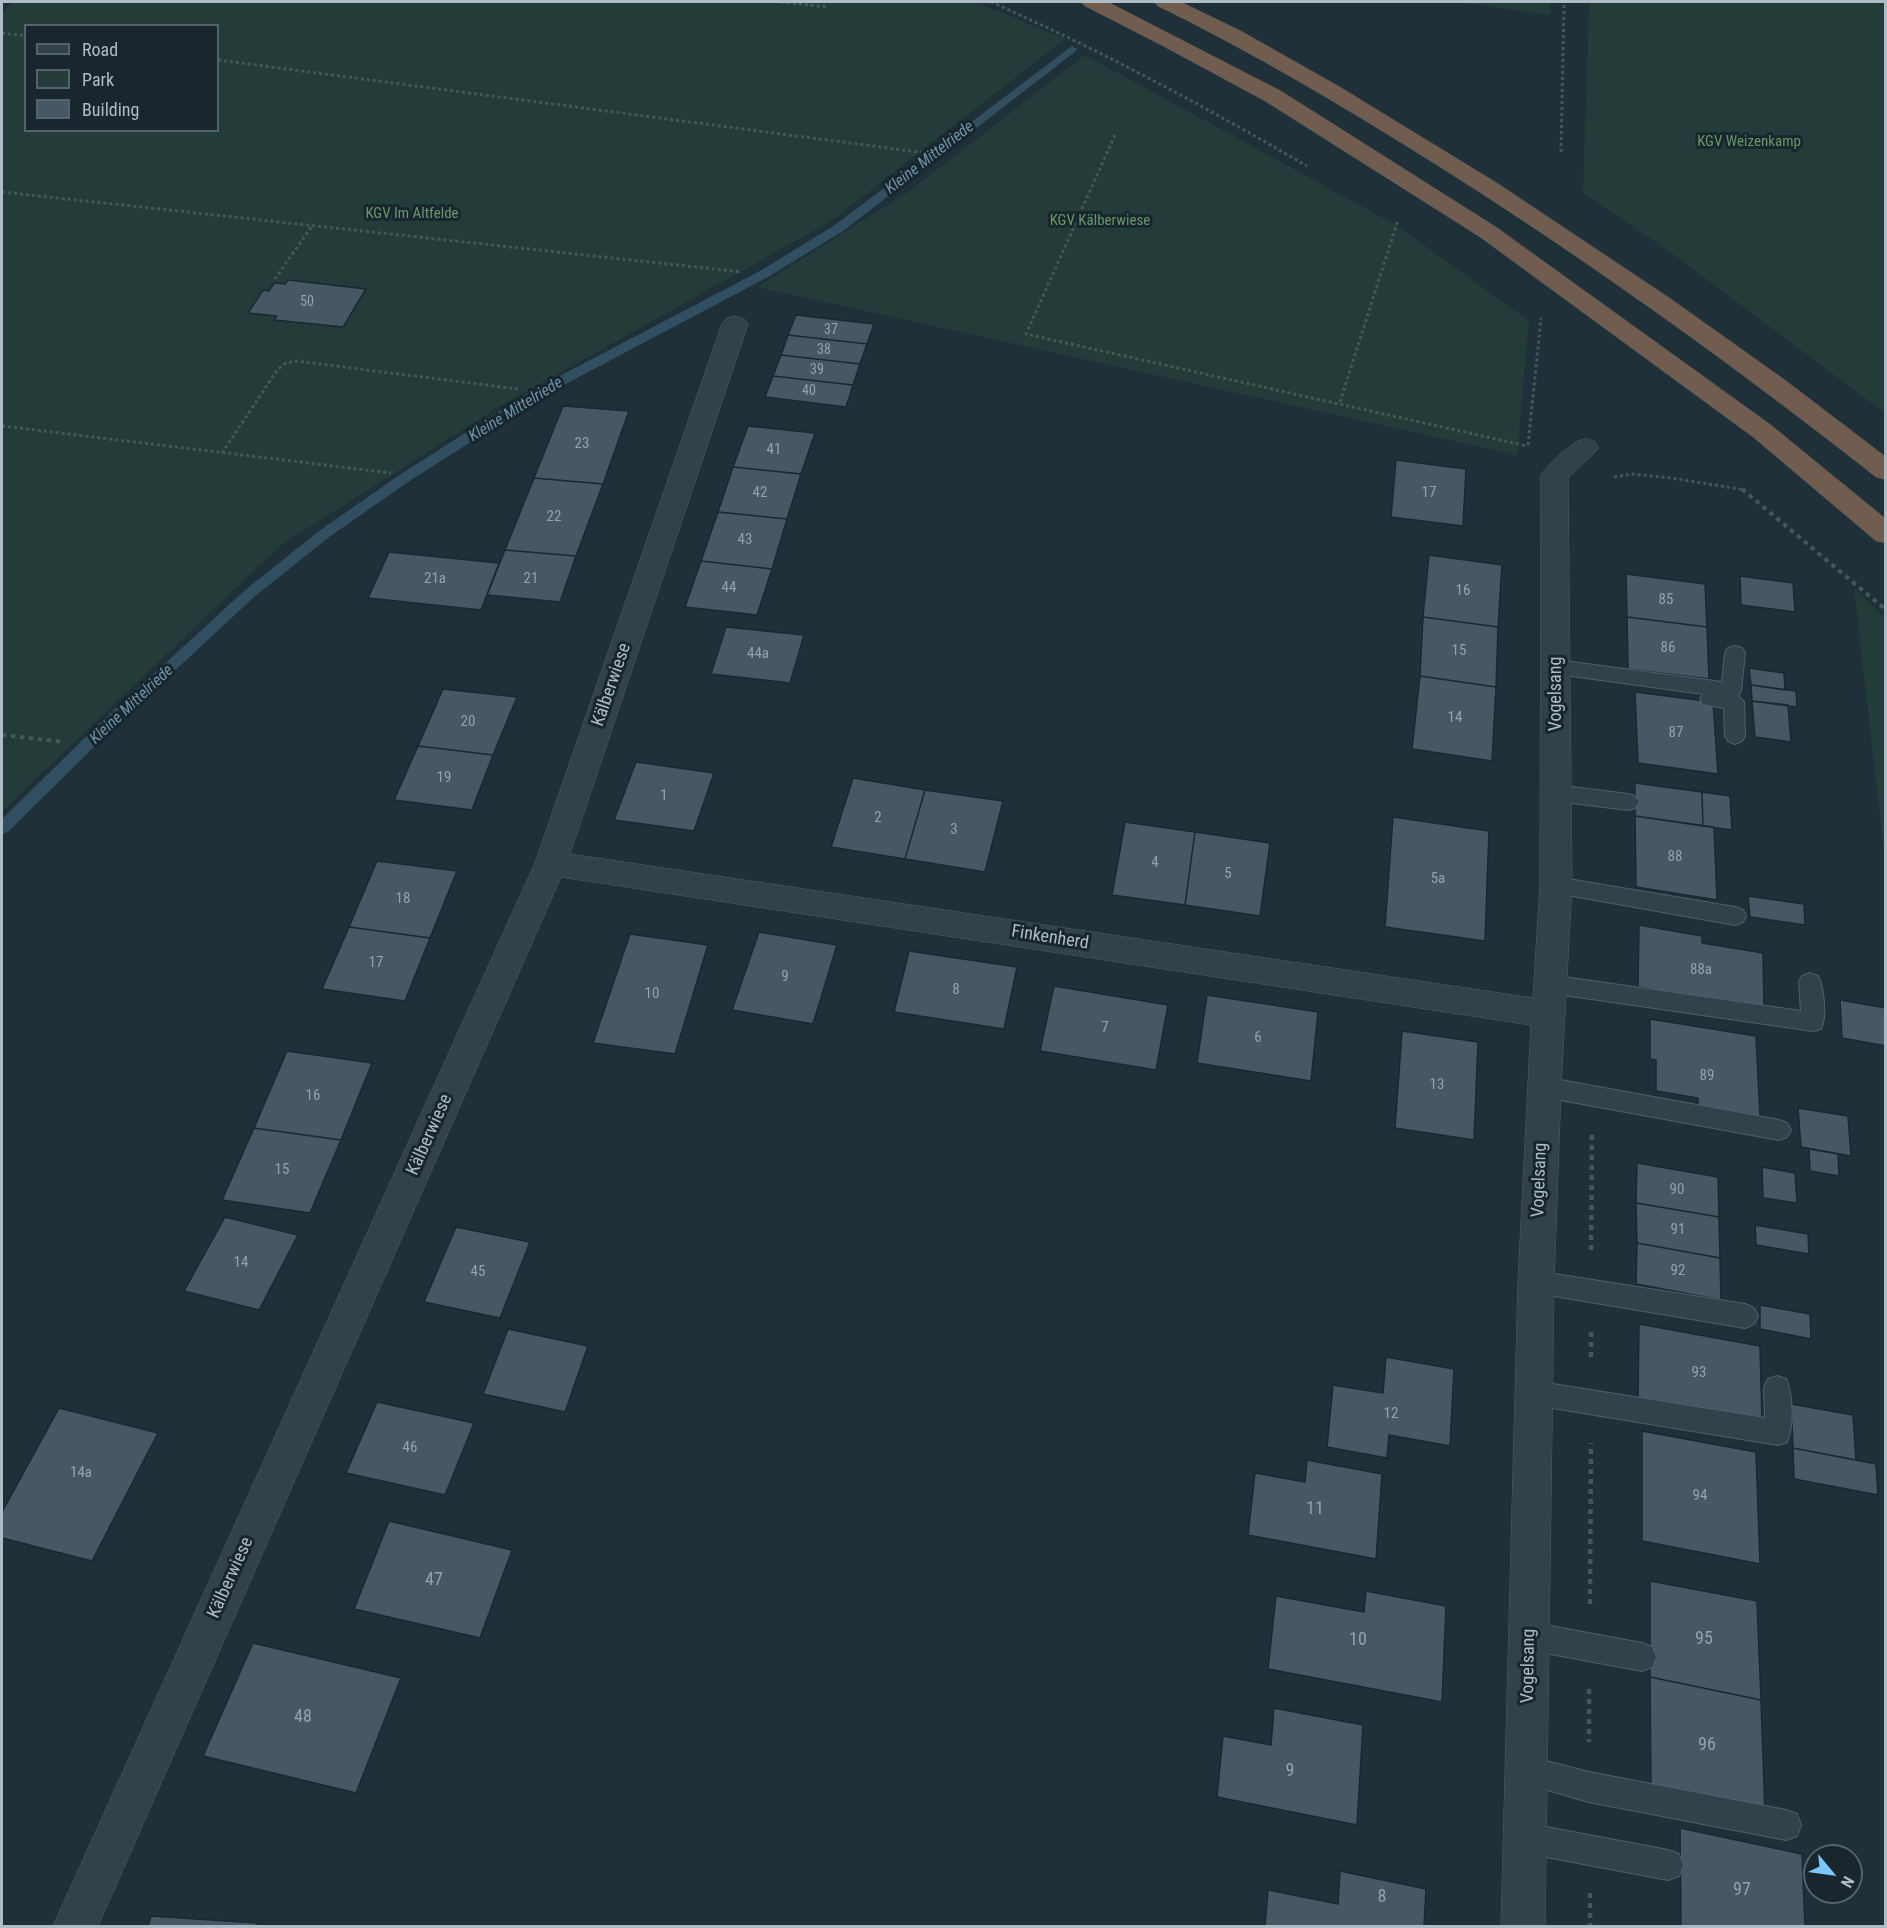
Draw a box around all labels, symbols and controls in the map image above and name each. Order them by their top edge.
legend [24,24,219,132]
text: Road [82,39,118,60]
text: Park [82,69,114,90]
text: Building [82,99,139,120]
water label: Kleine Mittelriede [882,117,978,199]
park label: KGV Weizenkamp [1697,133,1801,151]
park label: KGV Im Altfelde [365,205,459,223]
park label: KGV Kälberwiese [1050,212,1150,230]
house number: 50 [300,294,314,310]
house number: 37 [824,322,838,338]
house number: 38 [817,342,831,358]
house number: 39 [810,362,824,378]
water label: Kleine Mittelriede [465,373,567,447]
house number: 40 [802,383,816,399]
house number: 23 [575,435,589,453]
house number: 41 [767,441,781,459]
house number: 42 [753,484,767,502]
house number: 17 [1422,484,1436,502]
house number: 22 [547,508,561,526]
house number: 43 [738,531,752,549]
house number: 21a [424,570,446,588]
house number: 21 [524,570,538,588]
house number: 44 [722,579,736,597]
house number: 16 [1456,582,1470,600]
house number: 85 [1659,591,1673,609]
house number: 86 [1661,639,1675,657]
street label: Kälberwiese [588,641,636,729]
house number: 15 [1452,642,1466,660]
house number: 44a [747,645,769,663]
street label: Vogelsang [1545,657,1567,731]
water label: Kleine Mittelriede [86,661,178,749]
house number: 14 [1448,709,1462,727]
house number: 20 [461,713,475,731]
house number: 87 [1669,724,1683,742]
house number: 19 [437,769,451,787]
house number: 1 [660,787,668,805]
house number: 2 [874,809,882,827]
house number: 3 [950,821,958,839]
house number: 88 [1668,848,1682,866]
house number: 4 [1151,854,1159,872]
house number: 5 [1224,865,1232,883]
house number: 5a [1431,870,1445,888]
house number: 18 [396,890,410,908]
street label: Finkenherd [1010,921,1090,955]
house number: 17 [369,954,383,972]
house number: 88a [1690,961,1712,979]
house number: 9 [781,968,789,986]
house number: 8 [952,981,960,999]
house number: 10 [645,985,659,1003]
house number: 7 [1101,1019,1109,1037]
house number: 6 [1254,1029,1262,1047]
house number: 89 [1700,1067,1714,1085]
house number: 13 [1430,1076,1444,1094]
house number: 16 [306,1087,320,1105]
street label: Kälberwiese [403,1091,457,1179]
street label: Vogelsang [1528,1142,1552,1218]
house number: 15 [275,1161,289,1179]
house number: 90 [1670,1181,1684,1199]
house number: 91 [1671,1221,1685,1239]
house number: 14 [234,1254,248,1272]
house number: 92 [1671,1262,1685,1280]
house number: 45 [471,1263,485,1281]
house number: 93 [1692,1364,1706,1382]
house number: 12 [1384,1405,1398,1423]
house number: 46 [403,1439,417,1457]
house number: 14a [70,1464,92,1482]
house number: 94 [1693,1487,1707,1505]
house number: 11 [1306,1498,1324,1520]
street label: Kälberwiese [204,1534,258,1622]
house number: 47 [425,1569,443,1591]
house number: 95 [1695,1628,1713,1650]
house number: 10 [1349,1629,1367,1651]
street label: Vogelsang [1518,1629,1540,1703]
house number: 48 [294,1706,312,1728]
house number: 96 [1698,1734,1716,1756]
house number: 9 [1286,1760,1294,1782]
north arrow [1803,1844,1863,1904]
text: N [1837,1873,1858,1891]
house number: 97 [1733,1879,1751,1901]
house number: 8 [1378,1886,1386,1908]

